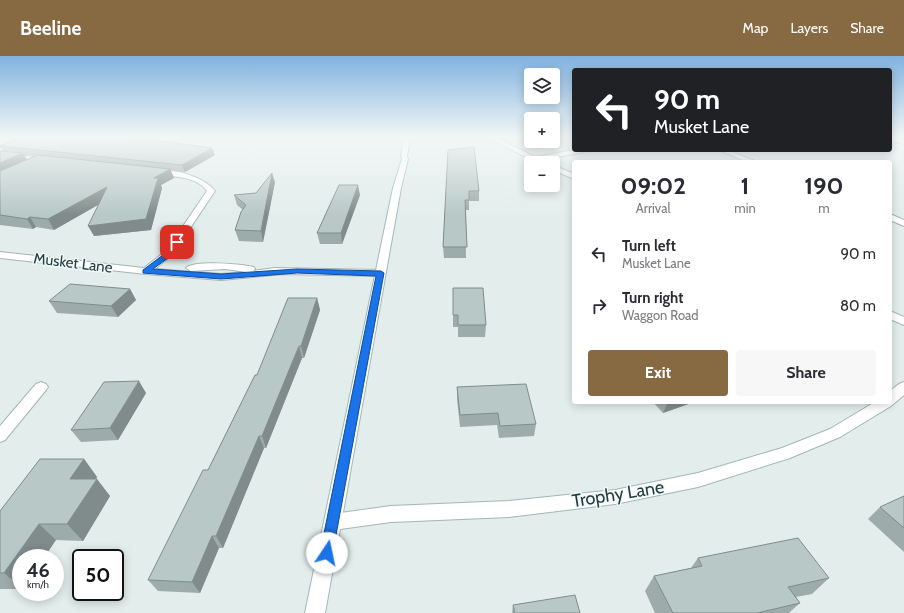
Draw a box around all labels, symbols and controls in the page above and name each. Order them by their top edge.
text: Beeline [20,17,81,40]
text: Map [743,19,768,37]
text: Layers [790,19,828,37]
text: Share [850,19,884,37]
map controls [524,68,560,192]
button: layers [524,68,560,104]
text: 90 m [654,82,720,116]
icon: left [588,84,640,136]
button: + [524,112,560,148]
text: Musket Lane [654,116,749,138]
button: − [524,156,560,192]
text: 09:02 [620,171,686,200]
text: 1 [741,171,749,200]
text: 190 [804,171,844,200]
text: Arrival [636,200,670,216]
text: min [734,200,756,216]
text: m [818,200,830,216]
pin [160,225,194,259]
icon: arrive [166,231,188,253]
text: Turn left [622,237,676,255]
icon: left [588,243,610,265]
text: 90 m [840,245,876,263]
street label: Musket Lane [33,249,114,277]
text: Musket Lane [622,255,691,271]
text: Turn right [622,289,683,307]
icon: right [588,295,610,317]
text: 80 m [840,297,876,315]
text: Waggon Road [622,307,699,323]
button: Exit [588,350,728,396]
button: Share [736,350,876,396]
street label: Trophy Lane [570,476,666,512]
position arrow [306,532,348,574]
speed limit sign: 50 [72,549,124,601]
text: 46 [26,558,50,582]
text: km/h [27,578,49,591]

